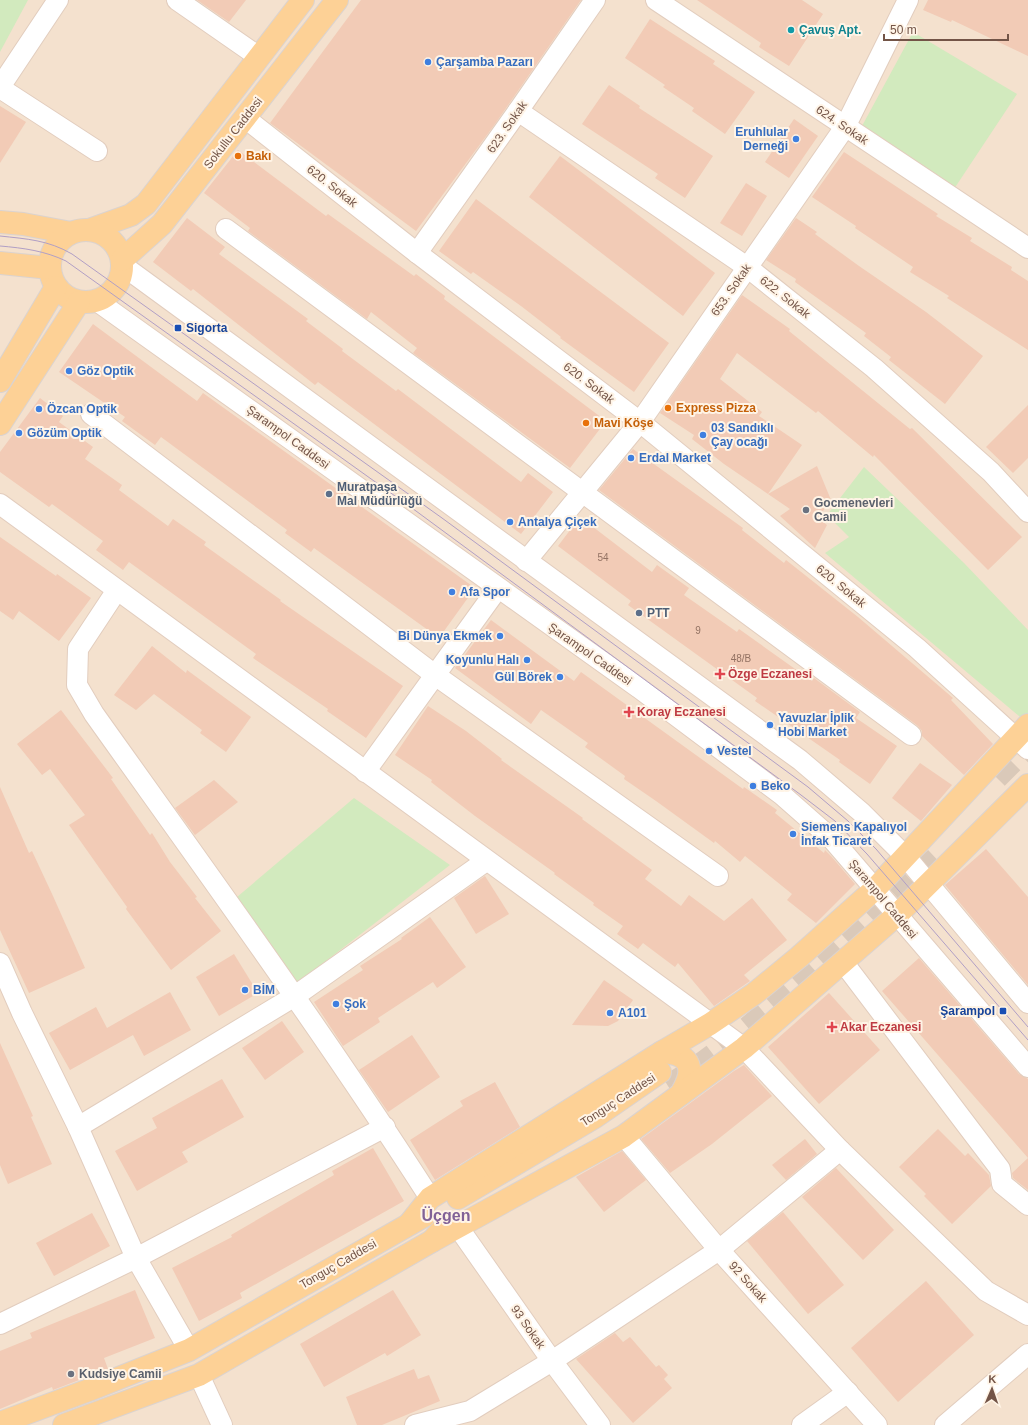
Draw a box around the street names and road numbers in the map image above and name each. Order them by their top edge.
street label: Sokullu Caddesi [201,95,265,171]
street label: 623. Sokak [484,98,531,156]
street label: 624. Sokak [813,102,872,148]
street label: 620. Sokak [304,162,361,211]
street label: 653. Sokak [708,261,755,319]
street label: 622. Sokak [757,273,814,322]
street label: 620. Sokak [561,359,618,407]
street label: Şarampol Caddesi [244,402,332,472]
street label: 620. Sokak [813,562,870,611]
street label: Şarampol Caddesi [546,620,634,688]
street label: Şarampol Caddesi [846,857,920,941]
street label: Tonguç Caddesi [578,1071,658,1129]
street label: Tonguç Caddesi [297,1236,379,1292]
street label: 92 Sokak [726,1259,771,1306]
street label: 93 Sokak [508,1302,549,1352]

